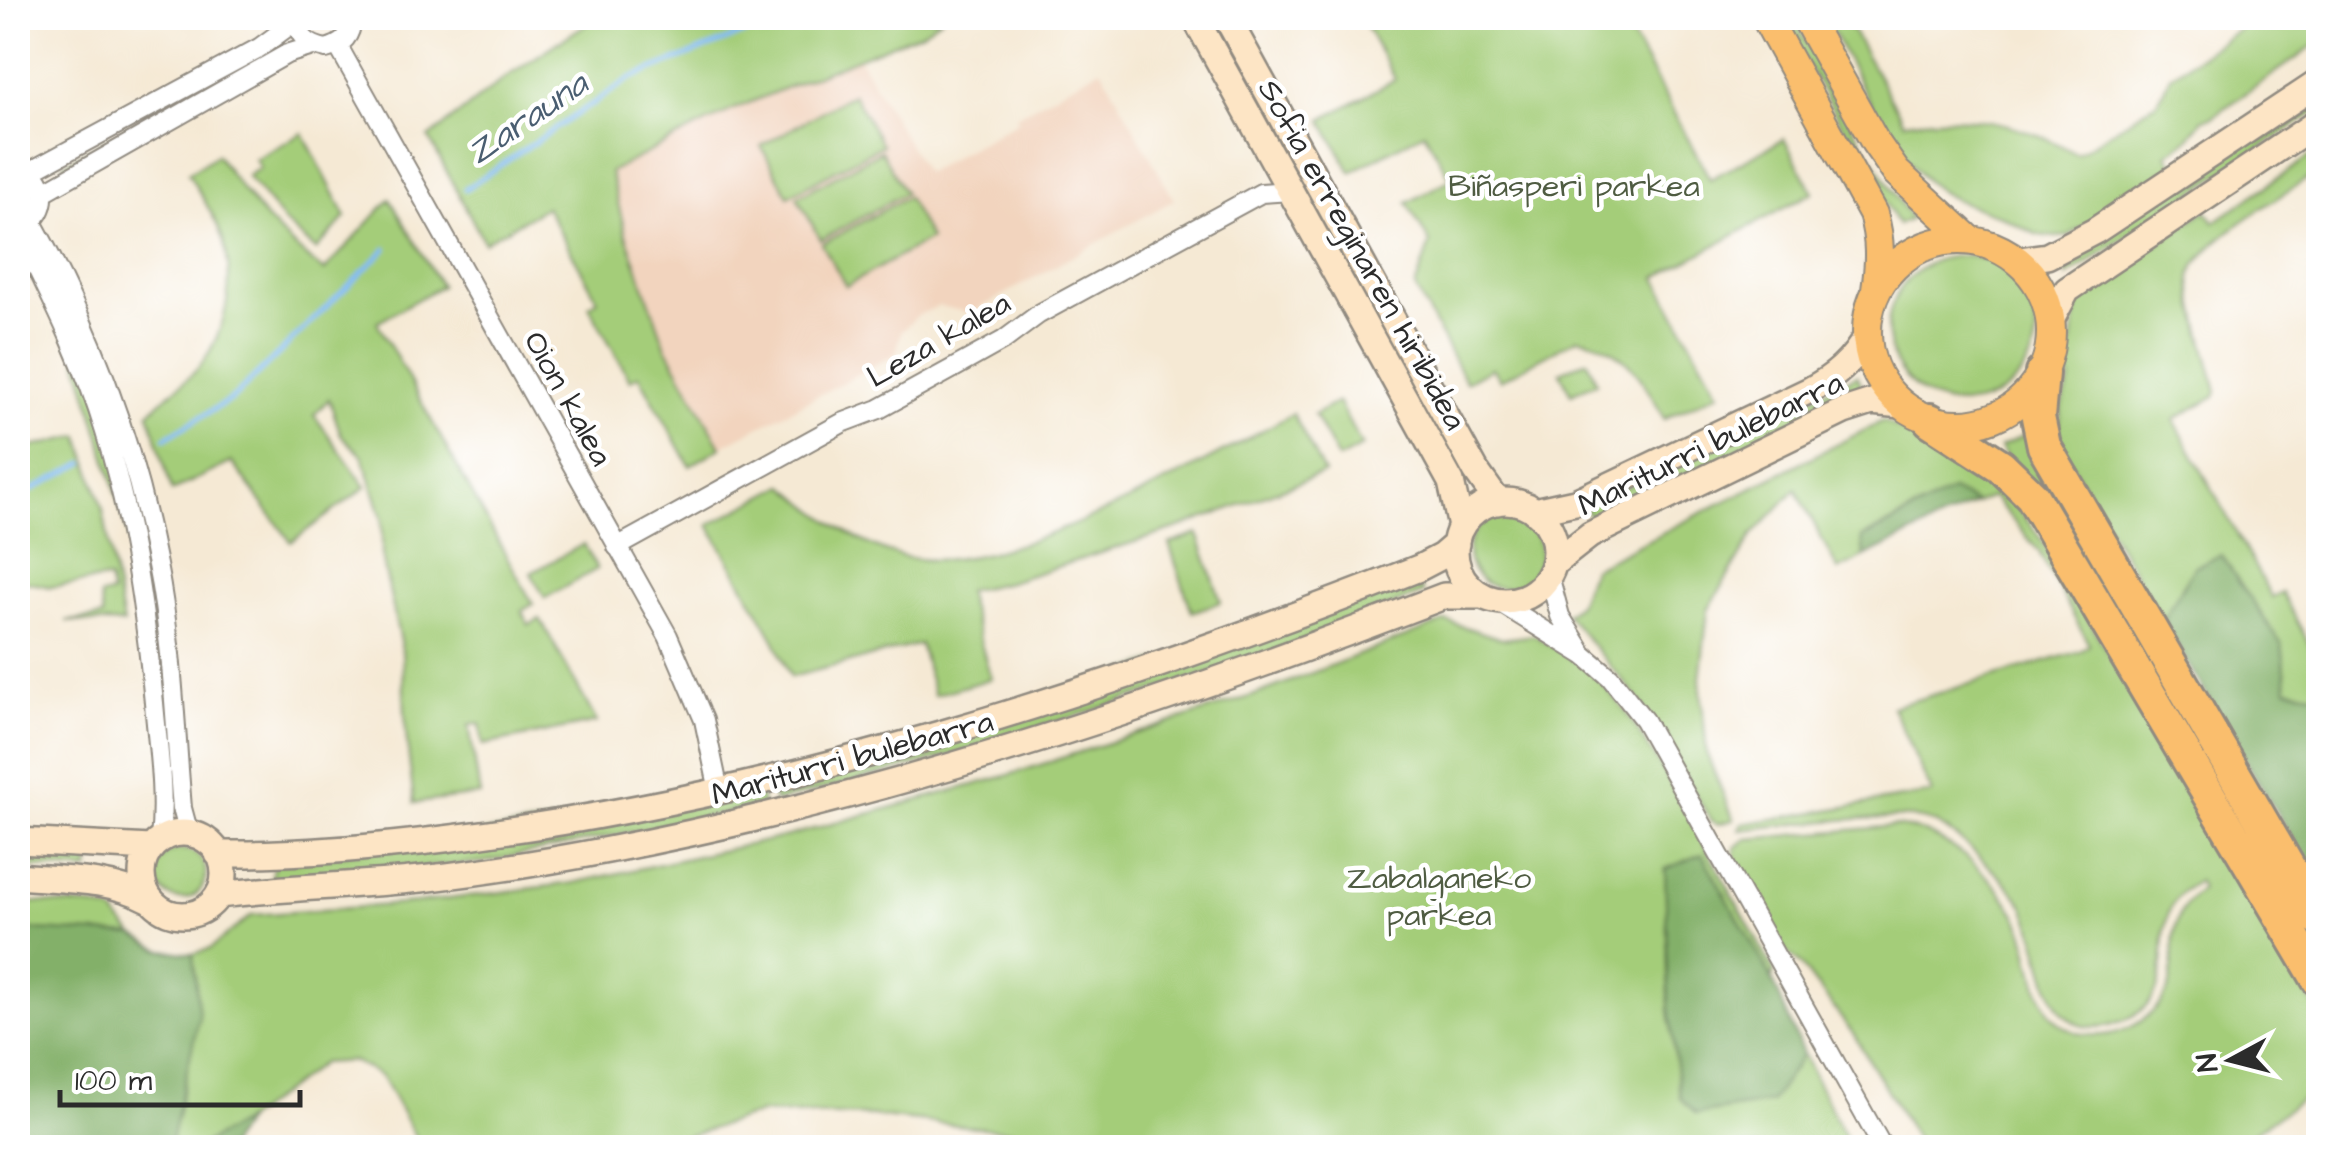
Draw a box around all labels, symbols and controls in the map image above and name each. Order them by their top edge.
water label: Zarauna [458,59,599,176]
street label: Sofia erreginaren hiribidea [1246,71,1477,438]
park label: Biñasperi parkea [1448,164,1700,209]
street label: Leza kalea [859,281,1019,400]
street label: Oion kalea [512,323,623,474]
street label: Mariturri bulebarra [1571,361,1851,528]
street label: Mariturri bulebarra [707,699,998,818]
park label: Zabalganeko parkea [1347,856,1531,938]
north arrow [2181,1010,2281,1110]
scale bar [60,1045,300,1107]
text: N [2187,1051,2228,1074]
text: 100 m [75,1060,153,1102]

